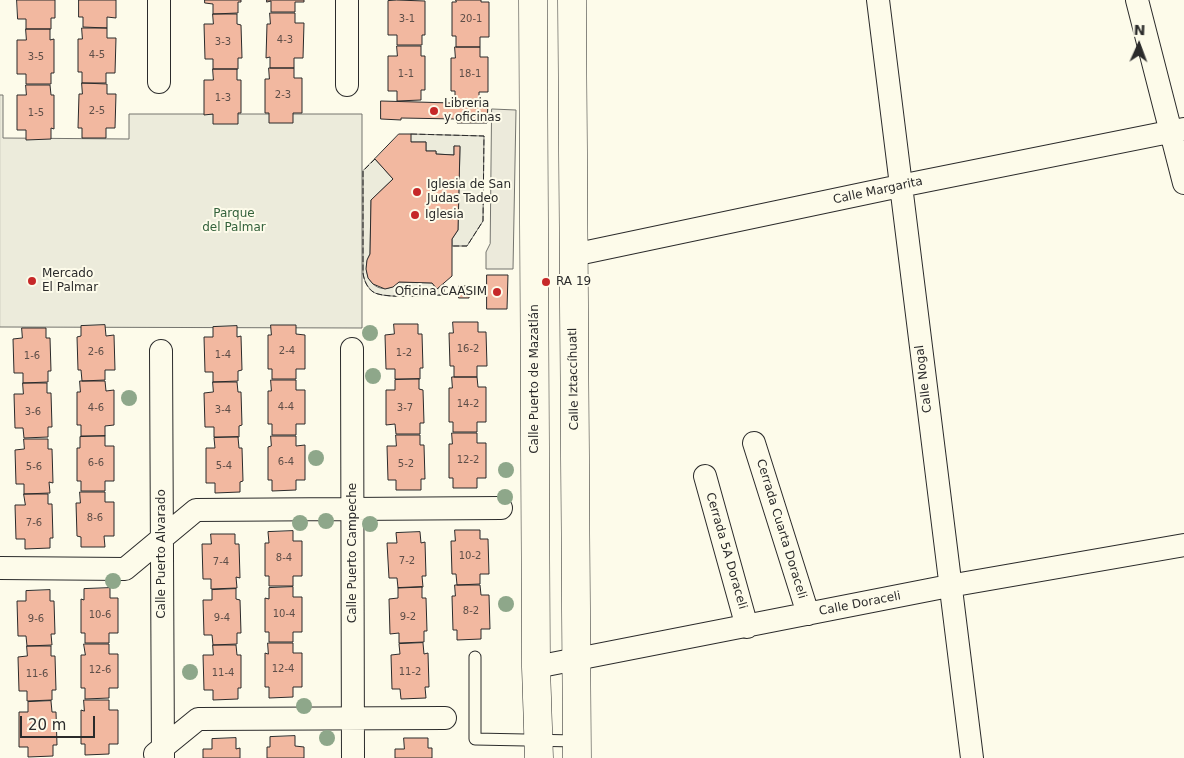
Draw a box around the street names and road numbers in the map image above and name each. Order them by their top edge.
street label: Calle Margarita [832,174,924,208]
street label: Calle Puerto de Mazatlán [528,304,542,454]
street label: Calle Iztaccíhuatl [566,328,582,430]
street label: Calle Nogal [913,344,935,414]
street label: Cerrada Cuarta Doraceli [753,457,809,601]
street label: Calle Puerto Campeche [346,483,360,623]
street label: Calle Puerto Alvarado [155,489,169,619]
street label: Cerrada 5A Doraceli [702,491,750,611]
street label: Calle Doraceli [818,589,902,619]

